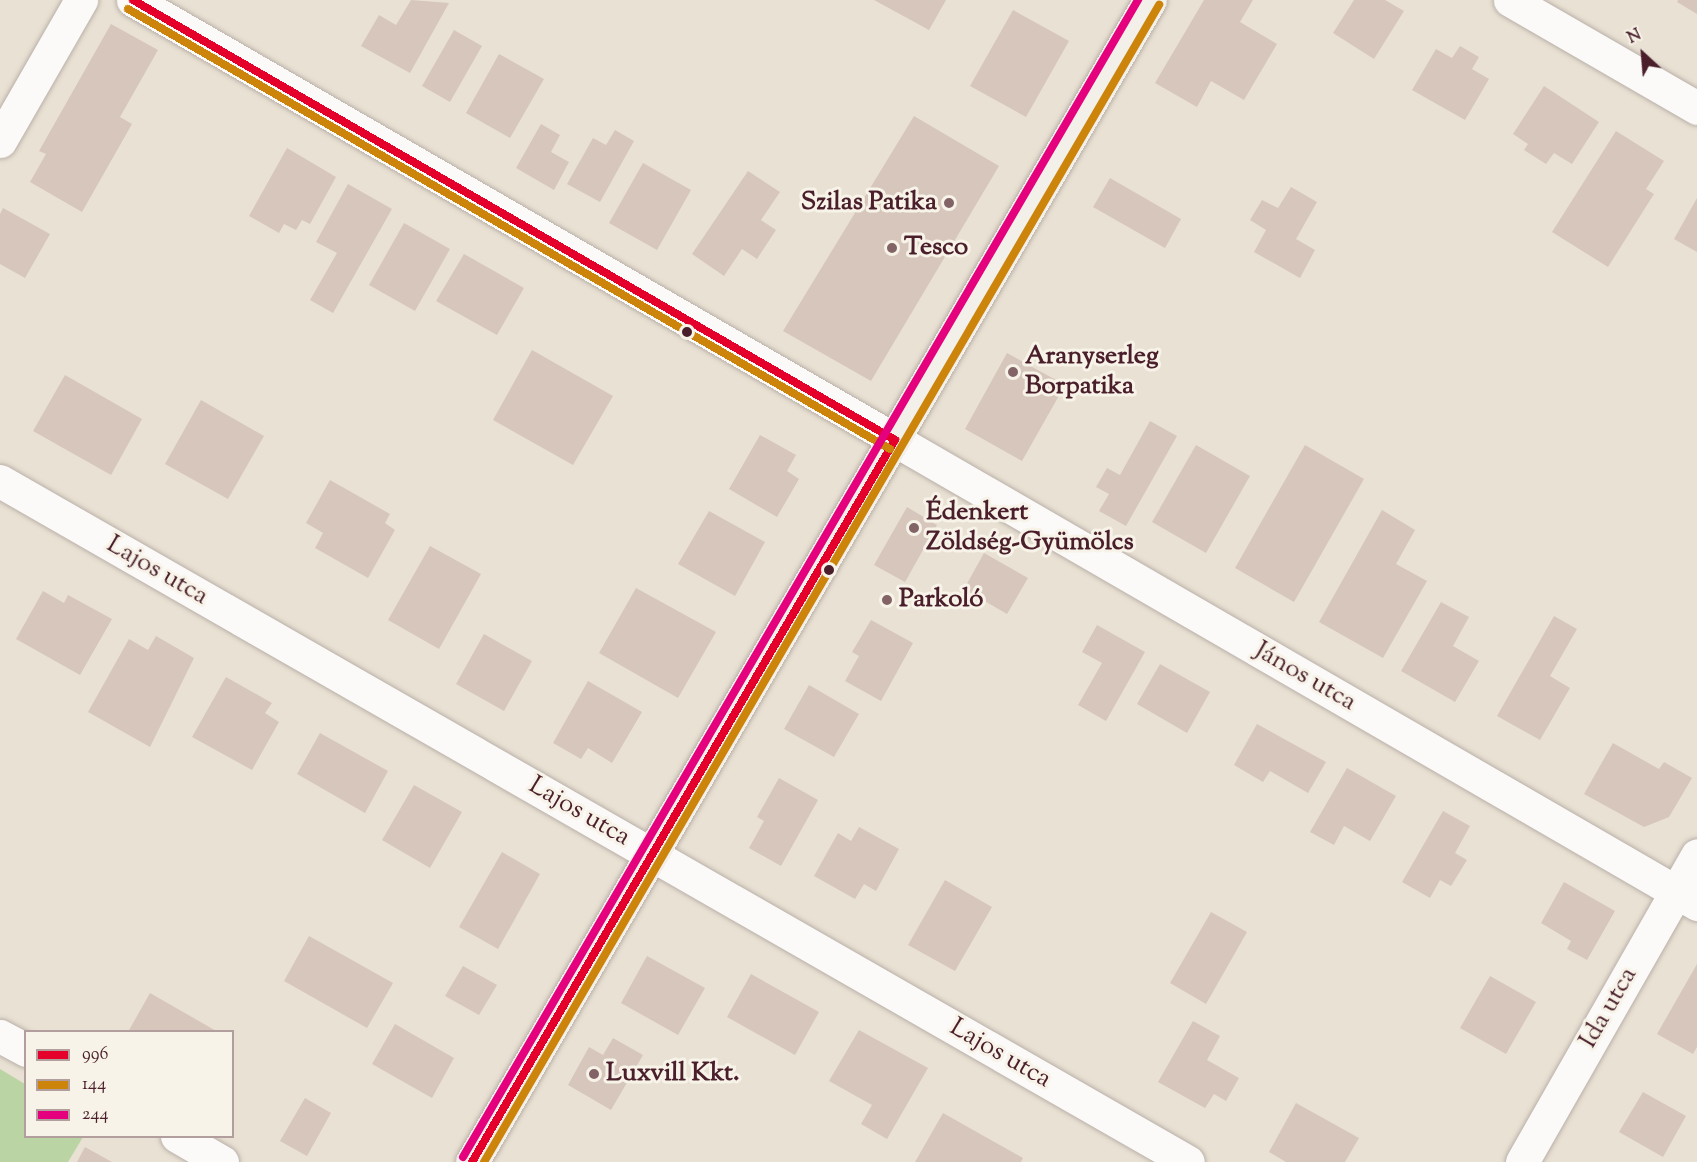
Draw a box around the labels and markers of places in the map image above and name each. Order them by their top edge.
place label: Szilas Patika [801,187,937,219]
marker: Szilas Patika [942,196,956,210]
place label: Tesco [904,232,968,264]
marker: Tesco [885,241,899,255]
unlabelled marker [681,326,693,338]
place label: Aranyserleg Borpatika [1025,341,1159,402]
marker: Aranyserleg Borpatika [1006,365,1020,379]
place label: Édenkert Zöldség-Gyümölcs [926,497,1134,558]
marker: Édenkert Zöldség-Gyümölcs [907,521,921,535]
unlabelled marker [823,564,835,576]
place label: Parkoló [899,584,984,616]
marker: Parkoló [880,593,894,607]
place label: Luxvill Kkt. [606,1058,740,1090]
marker: Luxvill Kkt. [587,1067,601,1081]

